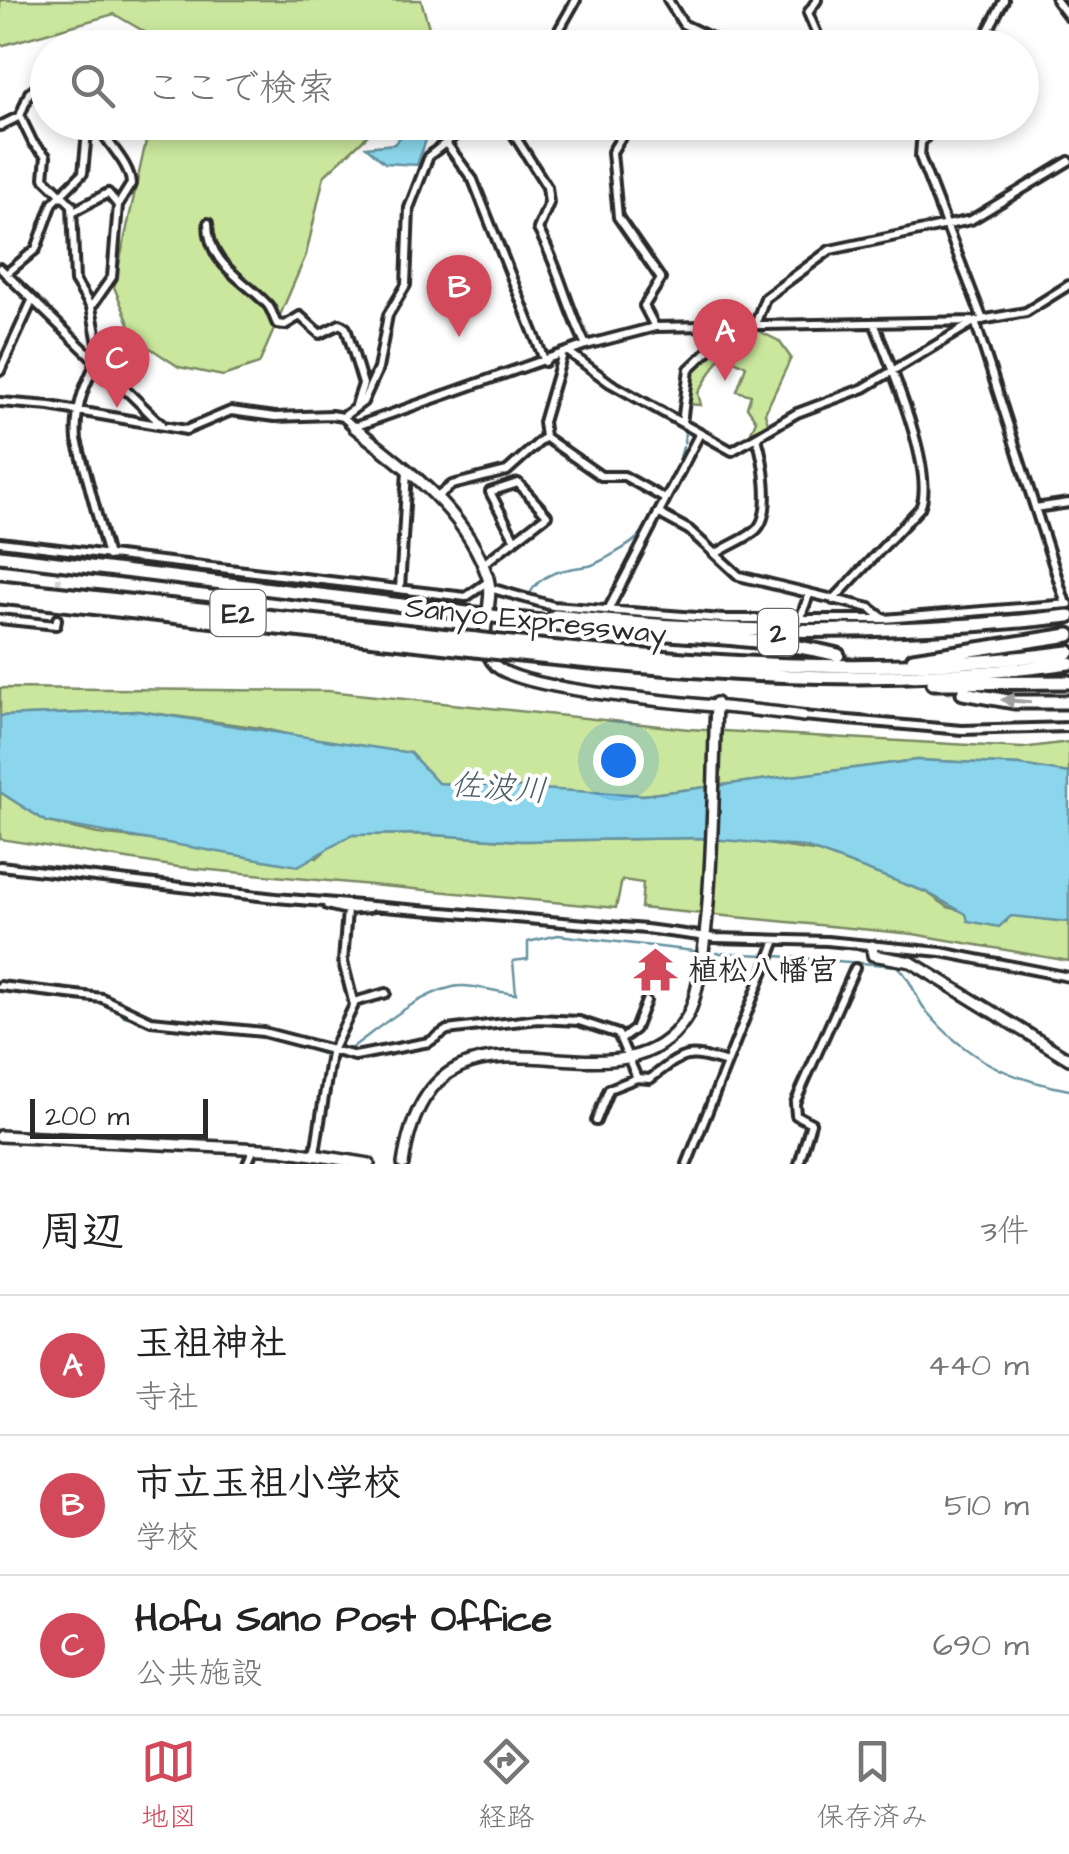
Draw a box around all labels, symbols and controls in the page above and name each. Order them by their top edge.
search box [30,30,1039,140]
icon: search [65,58,120,113]
text: ここで検索 [145,63,335,115]
pin: B [426,255,492,337]
pin: A [692,298,758,381]
pin: C [84,326,150,408]
street label: Sanyo Expressway [403,586,669,657]
road number: E2 [210,590,266,636]
road number: 2 [758,609,798,655]
one-way arrow [999,693,1031,709]
your location [593,735,644,786]
water label: 佐波川 [449,763,548,814]
temple icon: 植松八幡宮 [631,946,679,994]
place label: 植松八幡宮 [688,950,838,992]
scale bar [30,1094,208,1138]
text: 200 m [45,1097,129,1136]
text: 周辺 [40,1204,124,1262]
text: 3件 [981,1209,1029,1254]
text: 玉祖神社 [135,1318,287,1370]
text: A [62,1343,83,1388]
text: 440 m [928,1343,1029,1388]
text: 寺社 [135,1375,199,1420]
text: 市立玉祖小学校 [135,1458,401,1510]
text: B [61,1483,84,1528]
text: 510 m [944,1483,1029,1528]
text: 学校 [135,1515,199,1560]
text: Hofu Sano Post Office [135,1594,552,1646]
text: C [61,1623,84,1668]
text: 690 m [933,1623,1029,1668]
text: 公共施設 [135,1651,263,1696]
tab: 地図 [141,1734,197,1837]
tab: 経路 [478,1734,534,1837]
tab: 保存済み [816,1734,928,1837]

